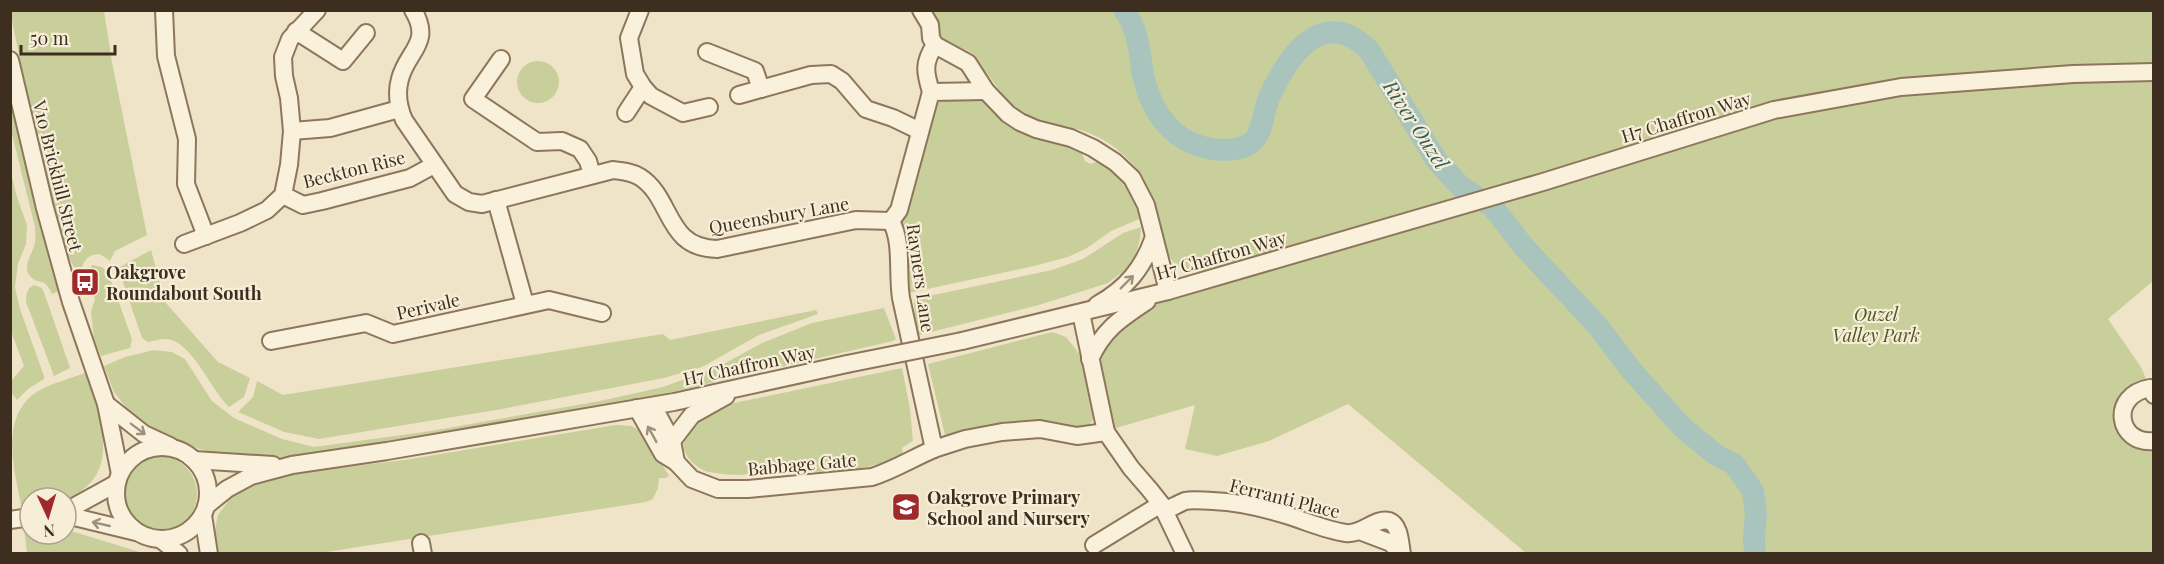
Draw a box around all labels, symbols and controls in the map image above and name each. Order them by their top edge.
scale bar [21,18,116,56]
text: 50 m [30,26,69,50]
water label: River Ouzel [1378,73,1457,175]
street label: H7 Chaffron Way [1618,86,1754,148]
street label: V10 Brickhill Street [27,97,89,255]
street label: Beckton Rise [300,145,408,193]
street label: Queensbury Lane [707,191,851,239]
street label: Rayners Lane [902,222,940,334]
street label: H7 Chaffron Way [1153,225,1289,285]
place label: Oakgrove Roundabout South [106,260,262,305]
bus stop icon: Oakgrove Roundabout South [69,266,101,298]
one-way arrow [1120,274,1134,289]
street label: Perivale [394,287,462,325]
park label: Ouzel Valley Park [1832,302,1920,347]
street label: H7 Chaffron Way [681,339,817,391]
one-way arrow [130,423,146,435]
one-way arrow [646,426,658,443]
street label: Babbage Gate [746,447,858,481]
street label: Ferranti Place [1227,473,1343,523]
place label: Oakgrove Primary School and Nursery [927,485,1090,530]
north arrow [18,486,78,546]
school or university icon: Oakgrove Primary School and Nursery [890,491,922,523]
one-way arrow [92,518,112,529]
text: N [42,521,56,542]

